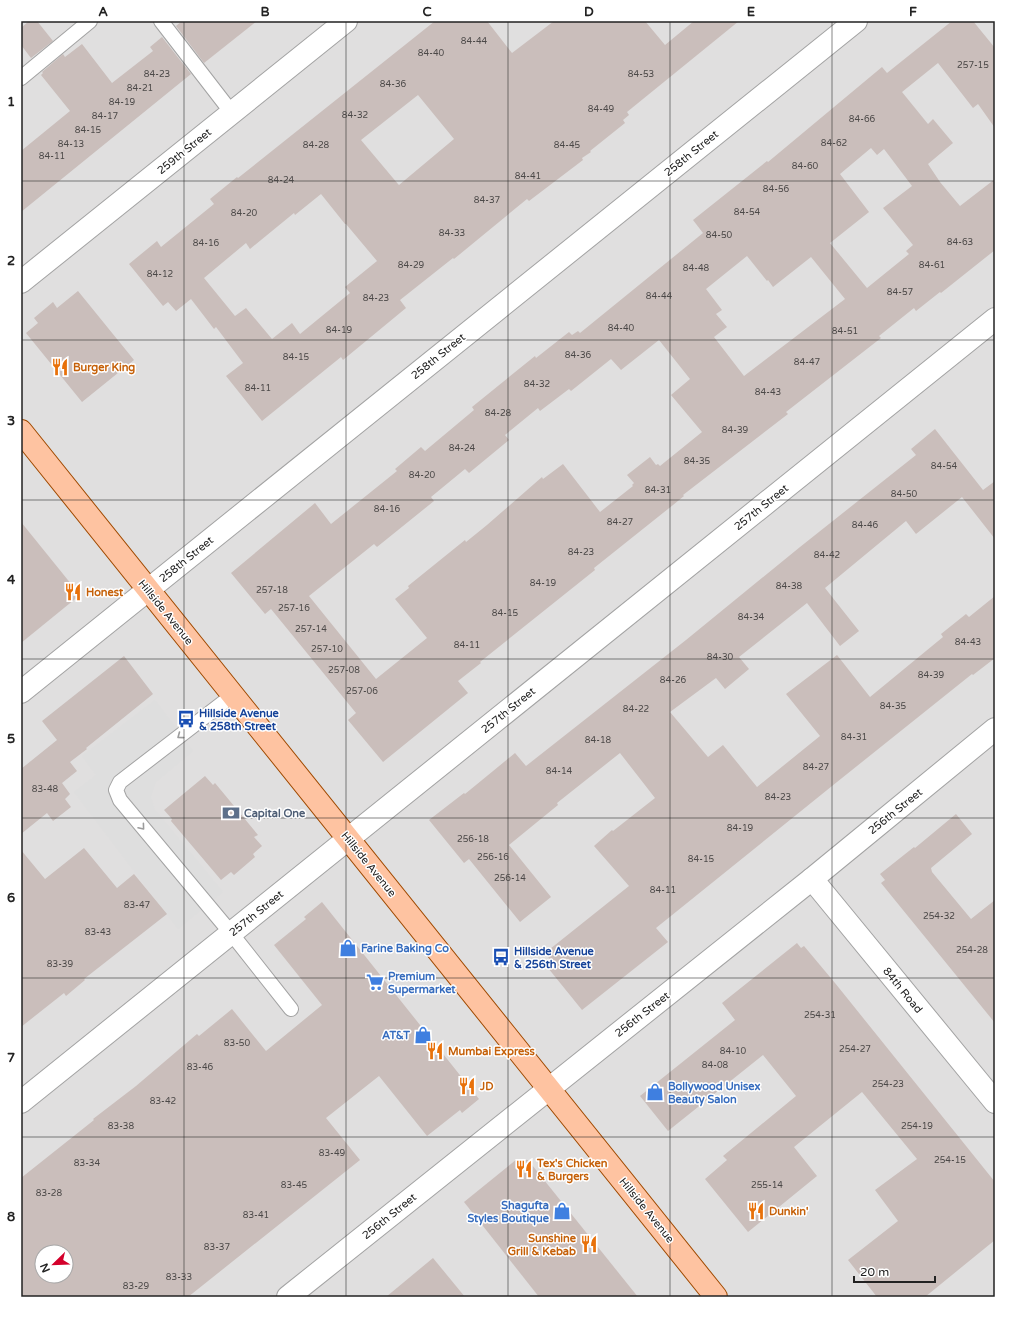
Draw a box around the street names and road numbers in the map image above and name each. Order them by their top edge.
street label: 259th Street [155,126,214,177]
street label: 258th Street [662,128,721,179]
street label: 258th Street [409,331,468,382]
street label: 257th Street [732,482,791,533]
street label: 258th Street [157,534,216,585]
street label: Hillside Avenue [135,577,196,647]
street label: 257th Street [479,685,538,736]
street label: 256th Street [866,786,925,837]
street label: Hillside Avenue [338,829,399,899]
street label: 257th Street [227,888,286,939]
street label: 84th Road [880,965,925,1016]
street label: 256th Street [612,989,672,1040]
street label: Hillside Avenue [616,1175,677,1245]
street label: 256th Street [360,1191,419,1242]

